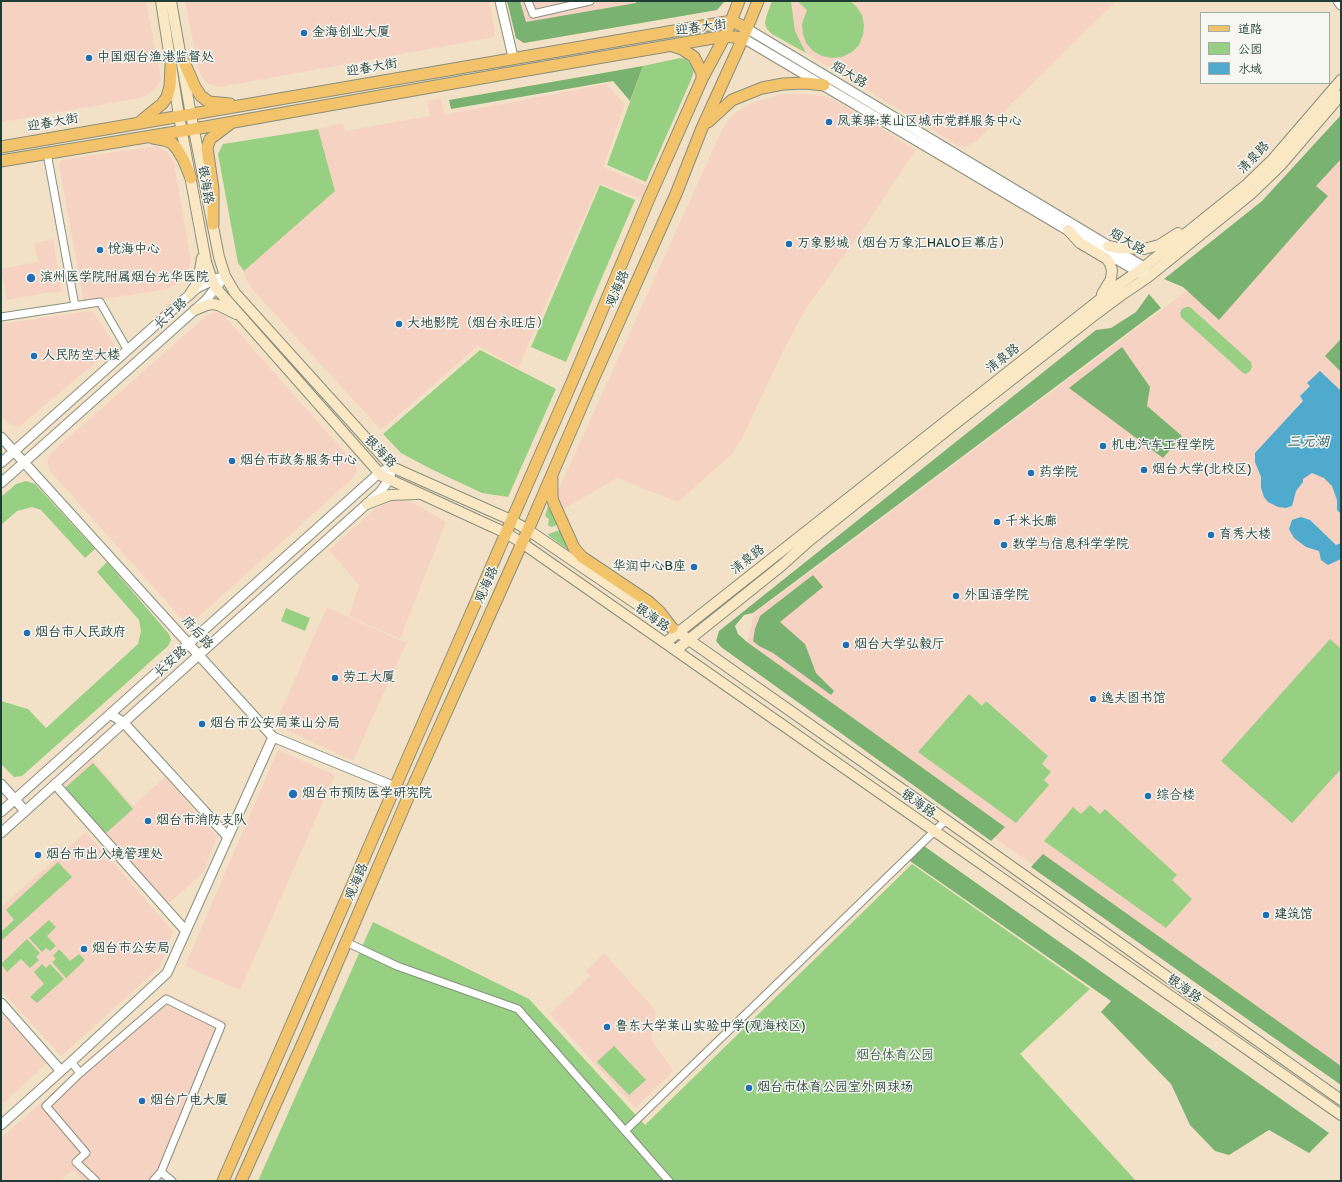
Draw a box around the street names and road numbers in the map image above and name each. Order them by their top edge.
street label: 迎春大街 [674,17,728,39]
street label: 迎春大街 [345,56,399,80]
street label: 烟大路 [828,58,870,92]
street label: 迎春大街 [26,111,80,135]
street label: 清泉路 [1235,139,1273,177]
street label: 银海路 [194,164,216,206]
street label: 烟大路 [1106,225,1148,259]
street label: 观海路 [603,268,633,310]
street label: 长宁路 [151,295,191,333]
street label: 清泉路 [983,341,1023,377]
street label: 银海路 [361,433,399,471]
street label: 清泉路 [728,542,768,578]
street label: 观海路 [472,564,502,606]
street label: 银海路 [632,600,672,636]
street label: 府后路 [178,613,216,653]
street label: 长安路 [151,643,191,681]
street label: 银海路 [898,786,938,822]
street label: 观海路 [342,861,372,903]
street label: 银海路 [1164,971,1204,1007]

